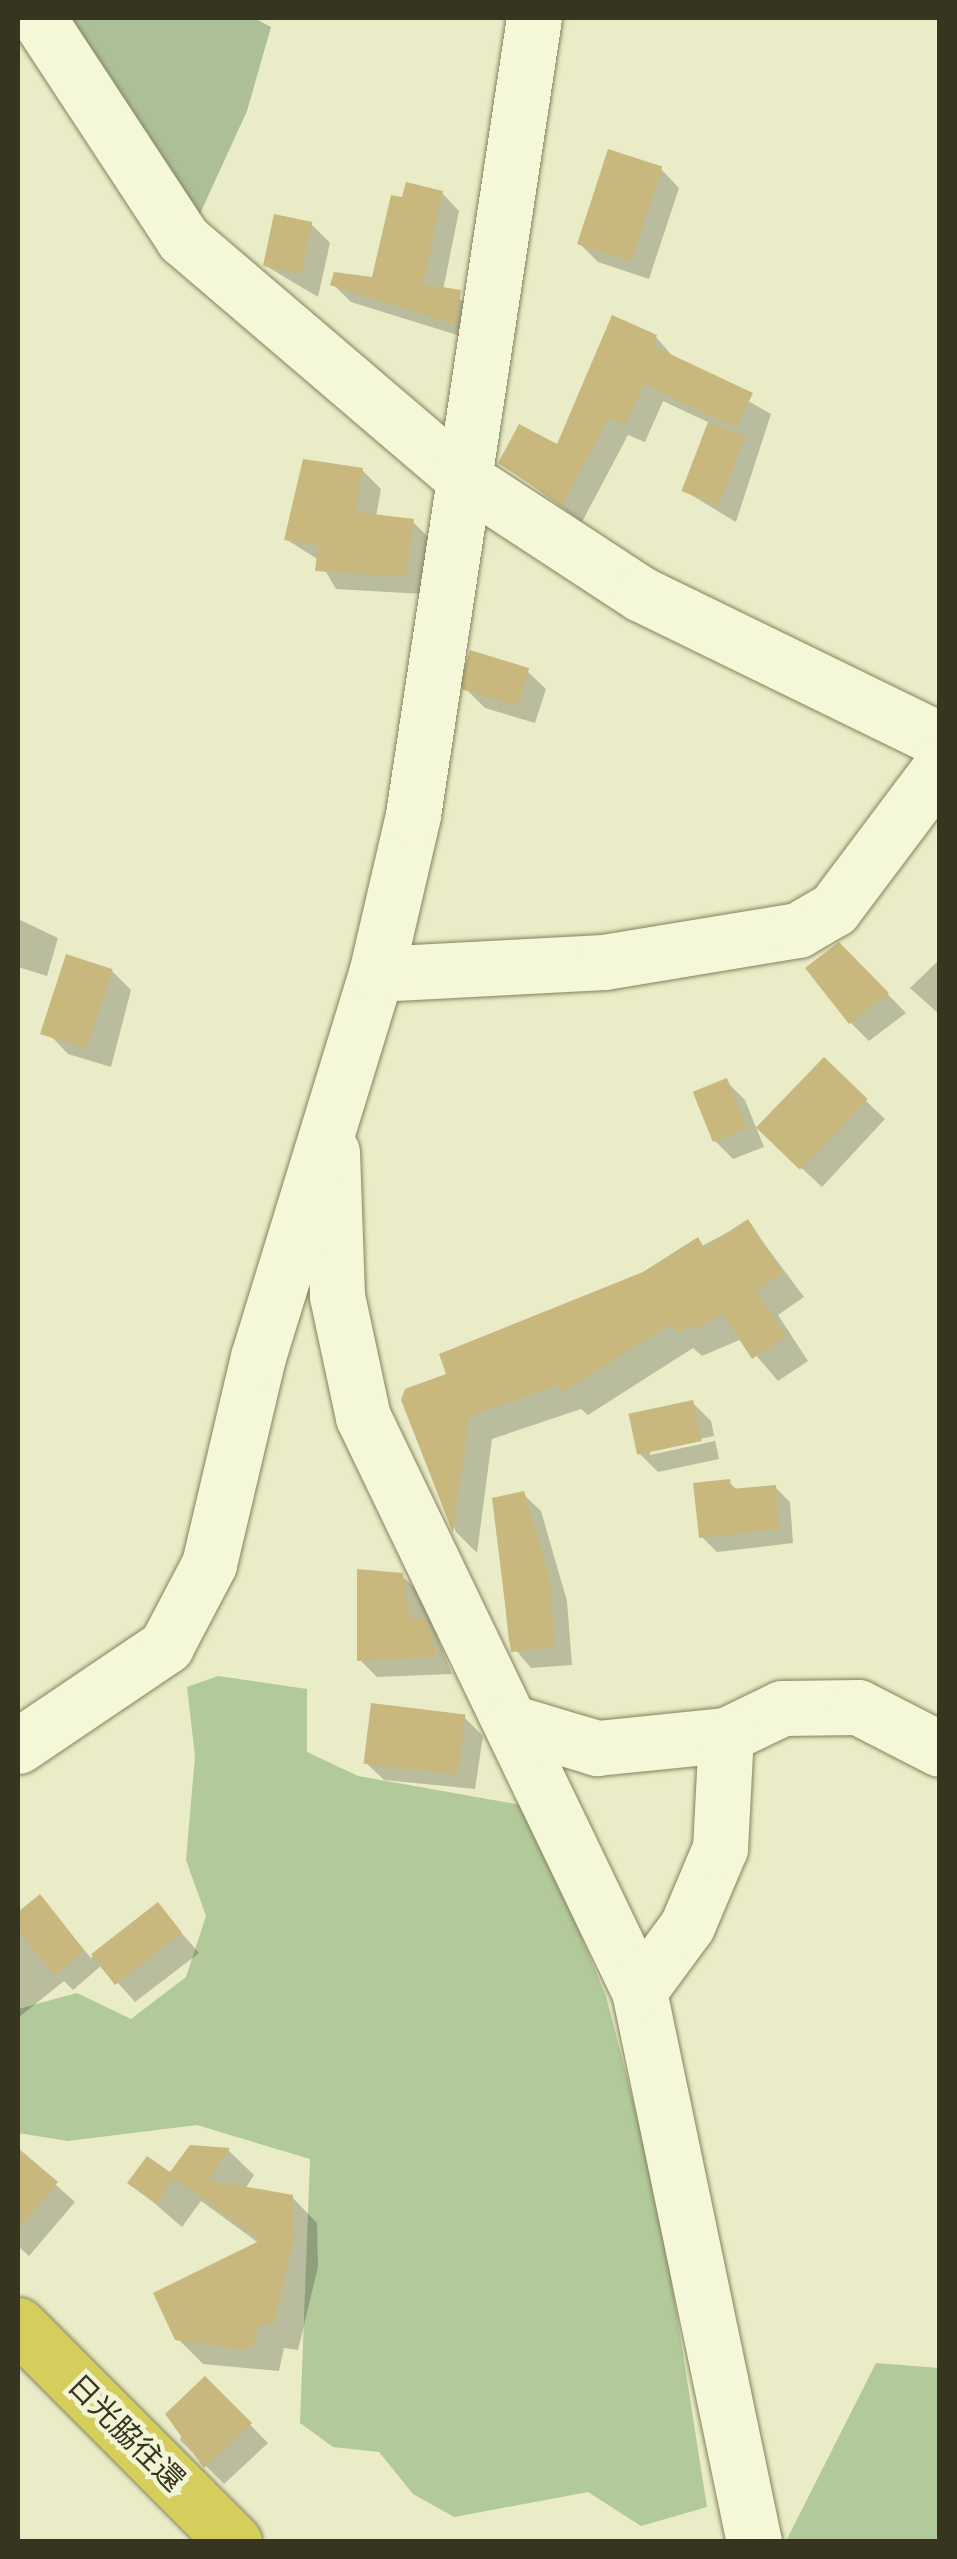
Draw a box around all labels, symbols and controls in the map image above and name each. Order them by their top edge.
street label: 日光脇往還 [62,2365,194,2497]

